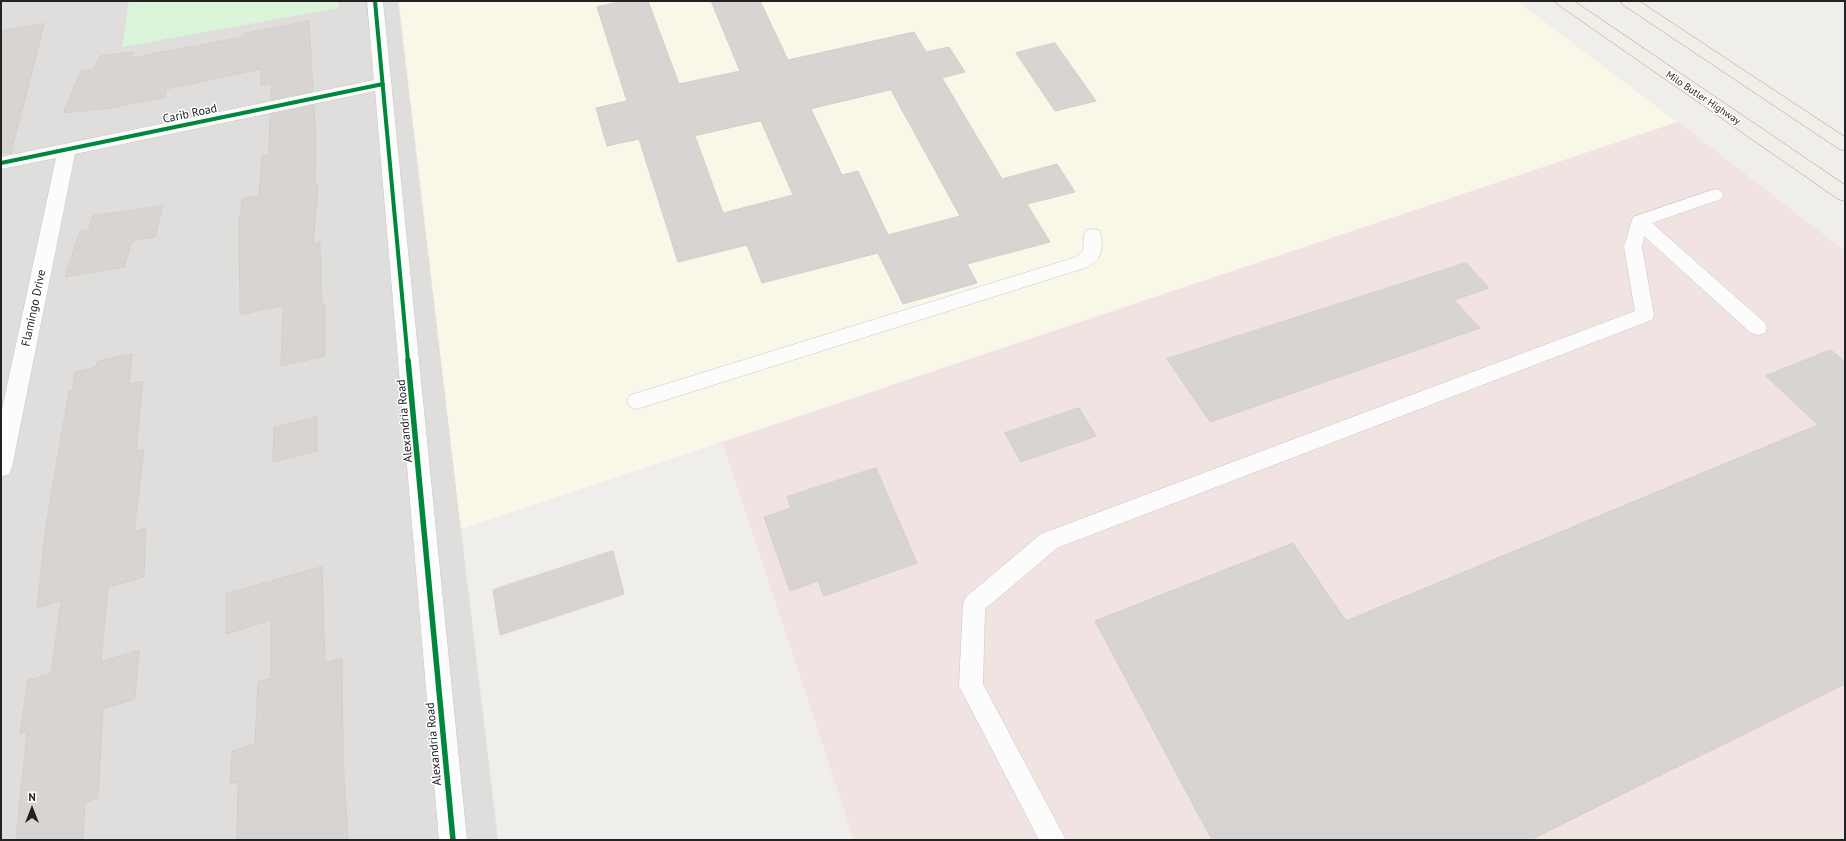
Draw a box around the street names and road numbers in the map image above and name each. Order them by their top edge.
street label: Milo Butler Highway [1663,69,1743,127]
street label: Carib Road [162,101,218,127]
street label: Flamingo Drive [19,268,49,348]
street label: Alexandria Road [394,379,416,463]
street label: Alexandria Road [423,702,445,786]

